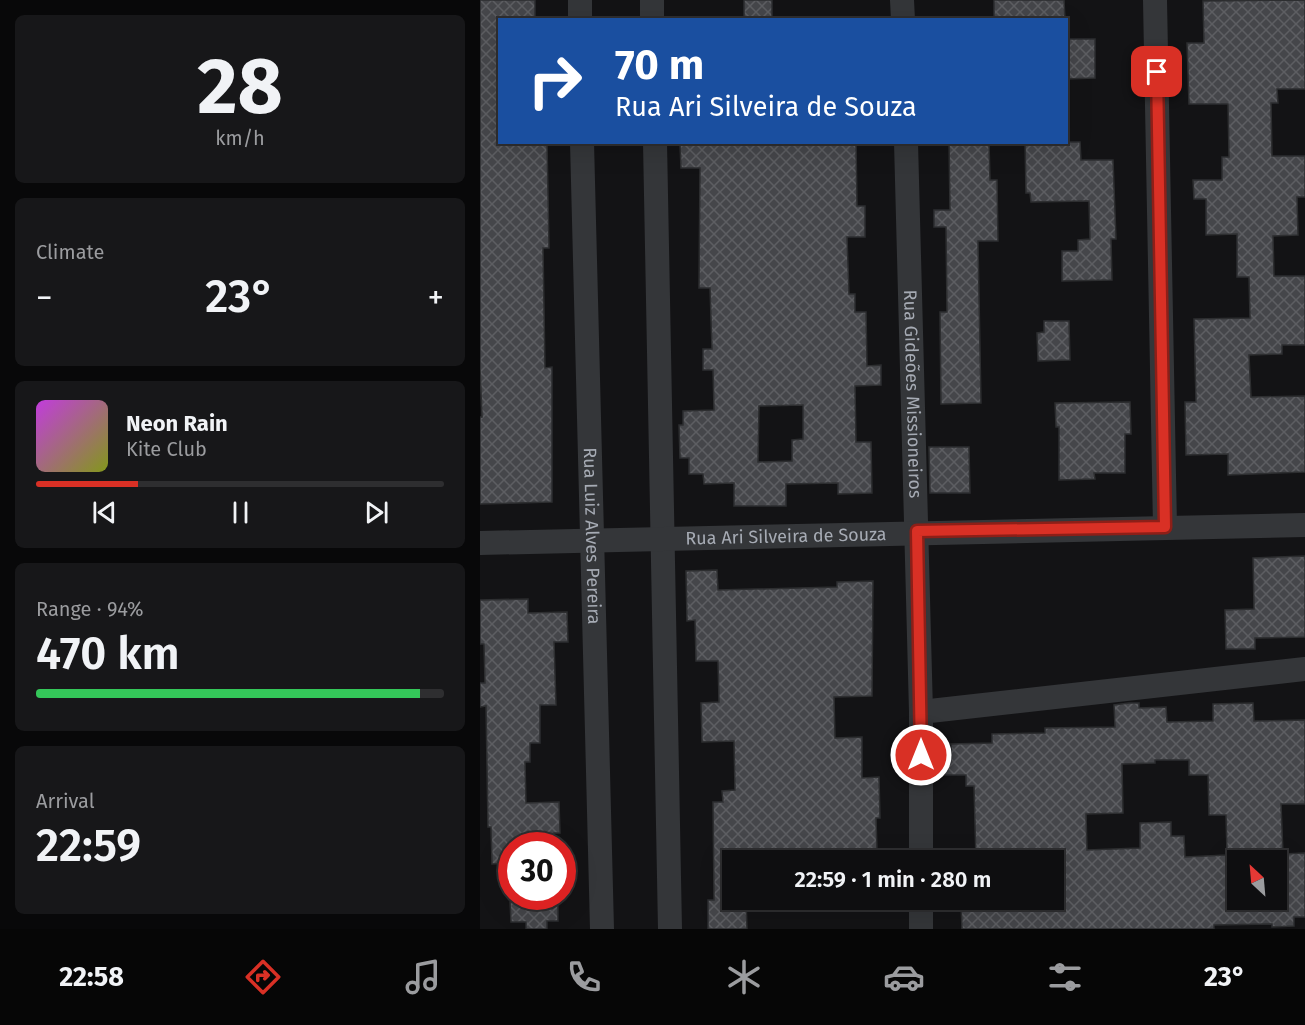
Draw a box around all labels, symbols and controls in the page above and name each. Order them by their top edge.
text: 28 [197,40,283,134]
text: 70 m [615,40,704,90]
icon: right [516,42,594,120]
pin [1131,46,1182,97]
icon: arrive [1140,55,1173,88]
text: Rua Ari Silveira de Souza [615,91,917,123]
text: km/h [215,126,265,150]
text: Climate [36,240,104,264]
text: 23° [205,270,275,324]
text: − [36,278,53,318]
text: + [428,278,444,318]
street label: Rua Gideões Missioneiros [899,289,926,498]
text: Neon Rain [126,410,228,437]
text: Kite Club [126,437,207,461]
street label: Rua Luiz Alves Pereira [579,447,605,625]
icon: previous [88,496,121,529]
icon: pause [224,496,257,529]
icon: next [360,496,393,529]
street label: Rua Ari Silveira de Souza [685,523,887,550]
text: Range · 94% [36,597,144,621]
text: 470 km [36,627,180,681]
position arrow [889,723,953,787]
text: Arrival [36,789,95,813]
text: 22:59 [36,819,141,873]
speed limit sign: 30 [498,832,576,910]
north arrow [1227,850,1287,910]
map controls [1227,850,1287,910]
text: 22:59 · 1 min · 280 m [794,866,992,893]
icon: directions [242,956,284,998]
icon: music [402,956,444,998]
icon: phone [563,956,605,998]
icon: climate [723,956,765,998]
icon: car [883,956,925,998]
icon: filters [1044,956,1086,998]
text: 22:58 [59,961,124,993]
text: 23° [1204,961,1246,993]

